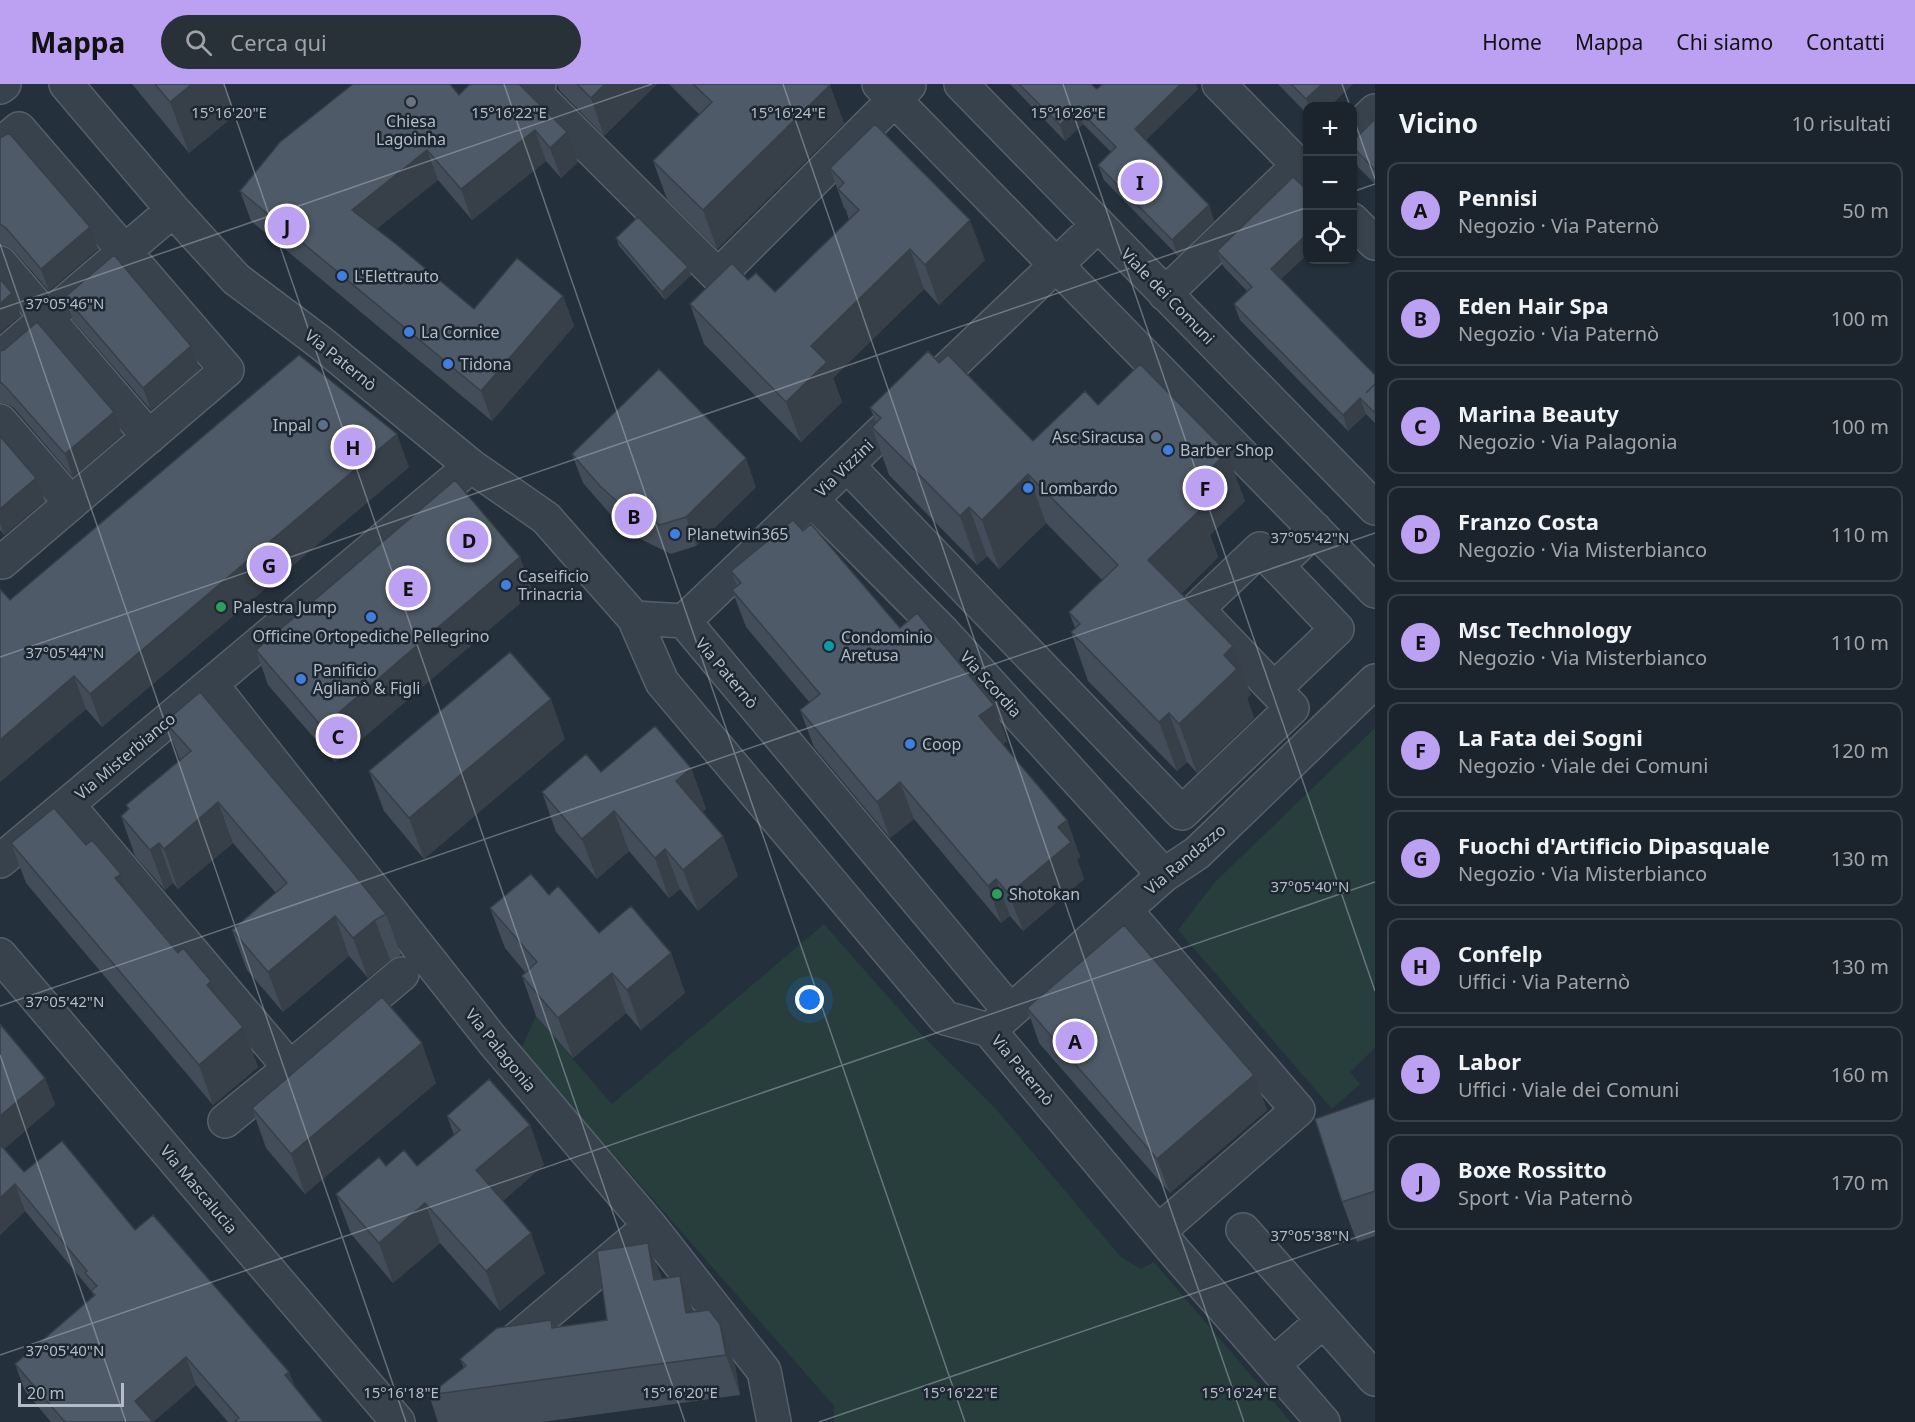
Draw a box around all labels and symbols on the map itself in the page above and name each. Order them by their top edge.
marker: Chiesa Lagoinha [404,95,418,109]
text: 15°16'20"E [191,102,267,122]
text: 15°16'22"E [471,102,547,122]
text: 15°16'24"E [750,102,826,122]
text: 15°16'26"E [1030,102,1106,122]
place label: Chiesa Lagoinha [376,110,446,150]
pin: I [1120,160,1160,204]
pin: J [268,204,306,248]
street label: Viale dei Comuni [1116,243,1220,349]
place label: L'Elettrauto [354,265,439,287]
marker: L'Elettrauto [335,269,349,283]
text: 37°05'46"N [26,293,104,313]
place label: La Cornice [421,321,500,343]
street label: Via Paternò [300,324,382,396]
marker: La Cornice [402,325,416,339]
place label: Tidona [460,353,511,375]
marker: Tidona [441,357,455,371]
place label: Inpal [273,414,311,436]
marker: Inpal [316,418,330,432]
pin: H [334,424,372,470]
place label: Asc Siracusa [1052,426,1144,448]
marker: Asc Siracusa [1149,430,1163,444]
street label: Via Vizzini [810,434,878,502]
place label: Barber Shop [1180,439,1274,461]
marker: Barber Shop [1161,443,1175,457]
pin: F [1186,466,1224,510]
place label: Lombardo [1040,477,1118,499]
marker: Lombardo [1021,481,1035,495]
pin: B [614,494,654,538]
pin: D [450,518,488,562]
place label: Planetwin365 [687,523,789,545]
marker: Planetwin365 [668,527,682,541]
text: 37°05'42"N [1271,527,1349,547]
pin: G [250,542,288,588]
place label: Caseificio Trinacria [518,565,589,605]
pin: E [388,566,428,610]
marker: Caseificio Trinacria [499,578,513,592]
place label: Palestra Jump [233,596,337,618]
marker: Palestra Jump [214,600,228,614]
marker: Officine Ortopediche Pellegrino [364,610,378,624]
place label: Officine Ortopediche Pellegrino [253,625,489,647]
place label: Condominio Aretusa [841,626,933,666]
street label: Via Paternò [691,633,763,713]
marker: Condominio Aretusa [822,639,836,653]
text: 37°05'44"N [26,642,104,662]
street label: Via Scordia [955,646,1027,722]
place label: Panificio Aglianò & Figli [313,659,420,699]
marker: Panificio Aglianò & Figli [294,672,308,686]
street label: Via Misterbianco [70,707,180,805]
pin: C [318,714,358,758]
place label: Coop [922,733,961,755]
marker: Coop [903,737,917,751]
street label: Via Randazzo [1140,819,1230,899]
text: 37°05'40"N [1271,876,1349,896]
place label: Shotokan [1009,883,1080,905]
marker: Shotokan [990,887,1004,901]
your location [795,985,824,1014]
text: 37°05'42"N [26,991,104,1011]
street label: Via Palagonia [461,1004,541,1096]
pin: A [1056,1018,1094,1064]
street label: Via Paternò [987,1030,1059,1110]
street label: Via Mascalucia [155,1140,243,1238]
text: 37°05'38"N [1271,1225,1349,1245]
text: 37°05'40"N [26,1340,104,1360]
scale bar [18,1380,124,1408]
text: 15°16'18"E [363,1382,439,1402]
text: 15°16'20"E [642,1382,718,1402]
text: 15°16'22"E [922,1382,998,1402]
text: 15°16'24"E [1201,1382,1277,1402]

